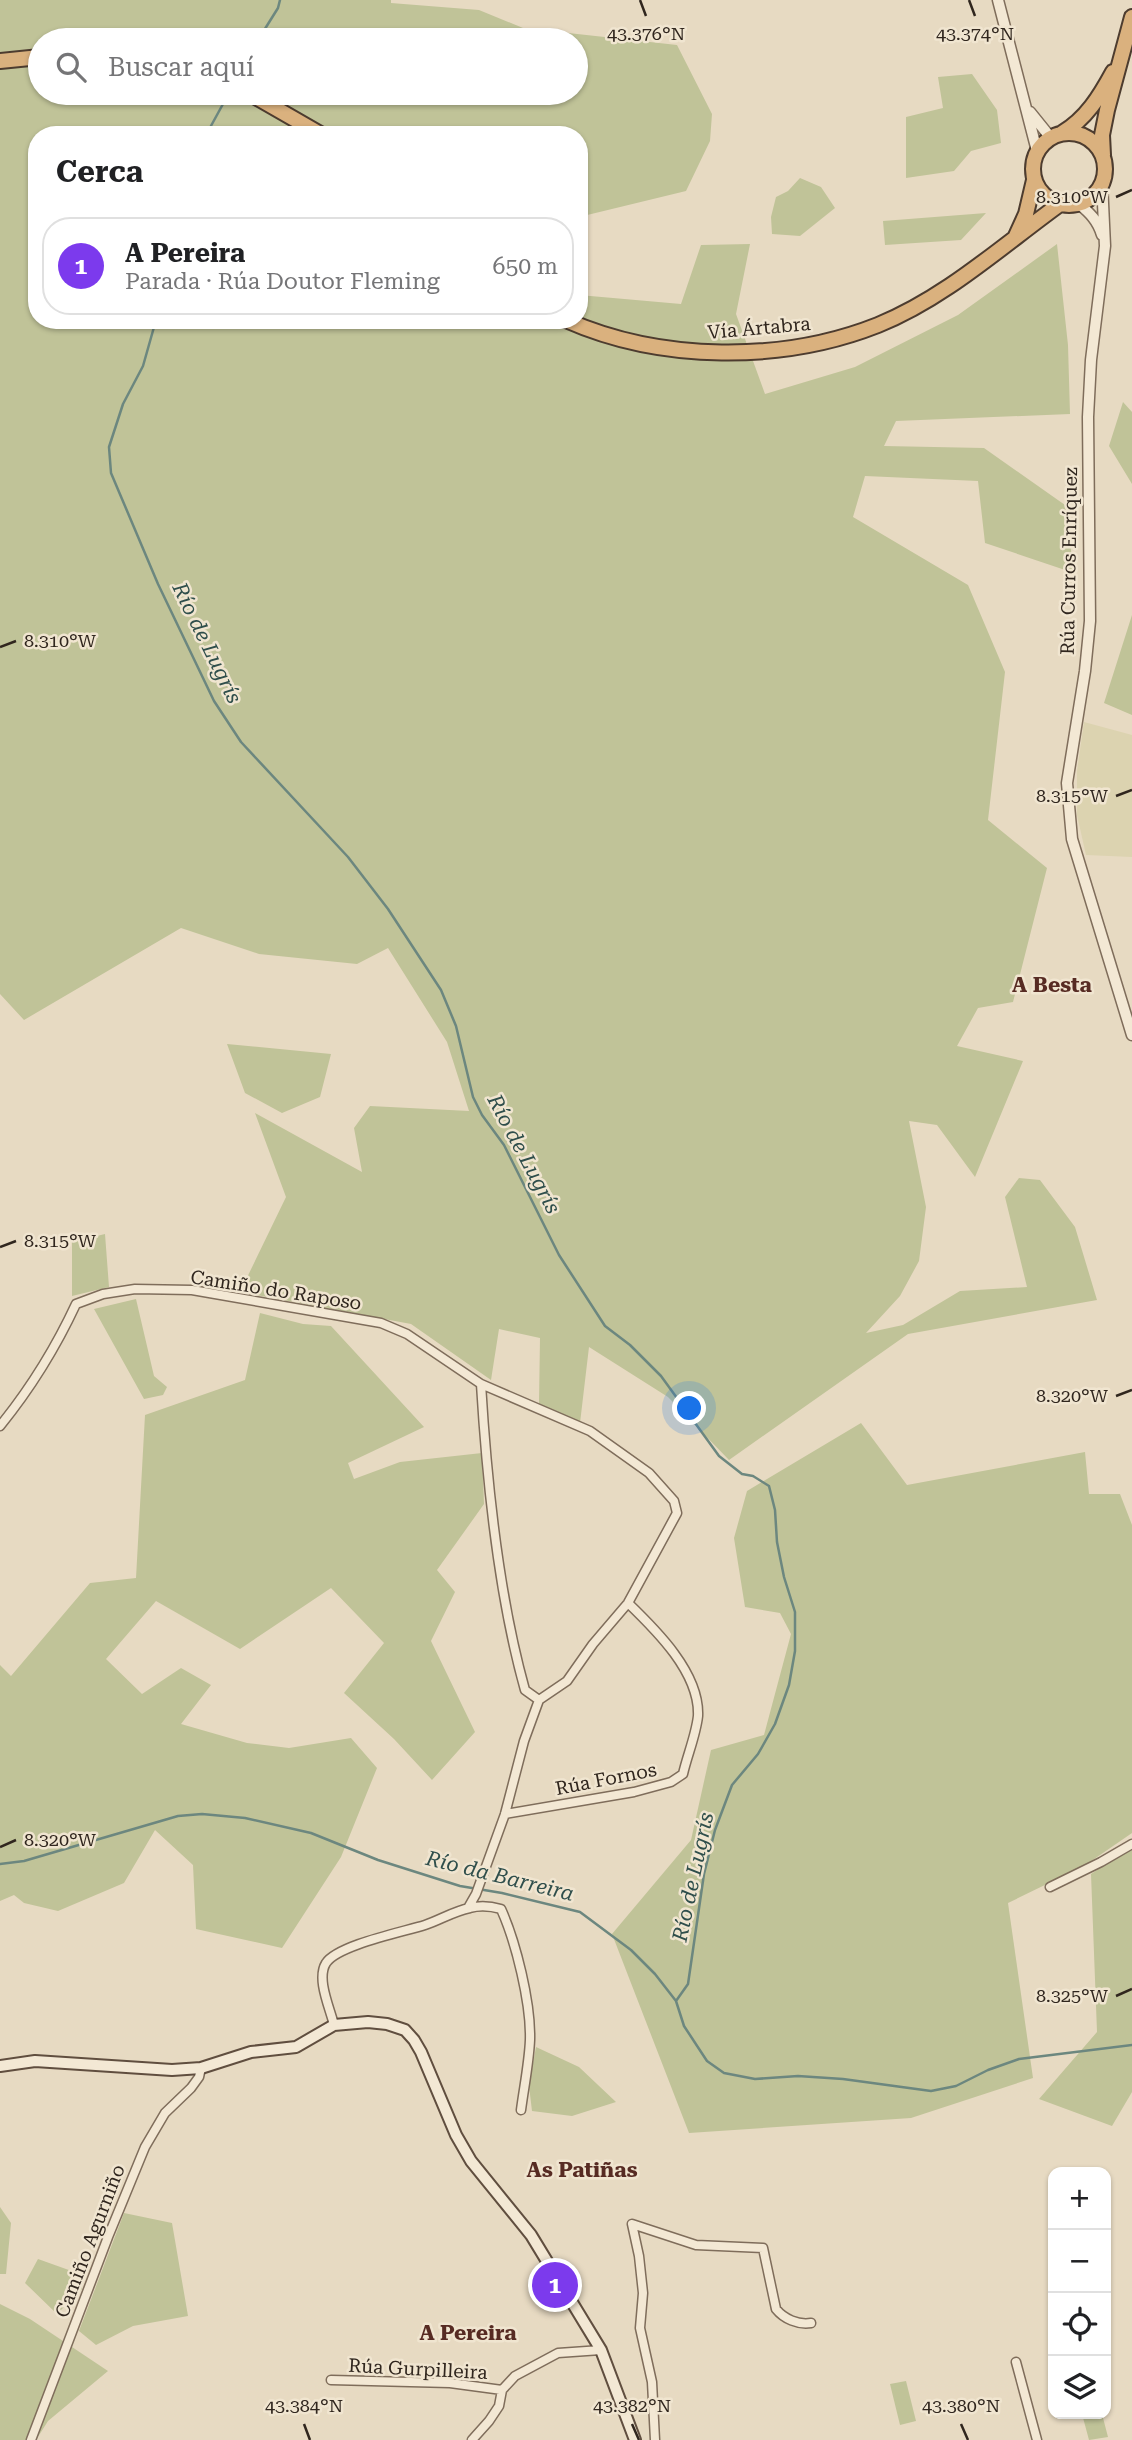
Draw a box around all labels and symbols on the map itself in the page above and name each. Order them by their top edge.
text: 43.376°N [607,23,685,44]
text: 43.374°N [936,23,1014,44]
text: 8.310°W [1036,186,1109,207]
street label: Vía Ártabra [707,312,812,344]
street label: Rúa Curros Enríquez [1056,467,1082,655]
water label: Río de Lugrís [167,578,247,708]
text: 8.310°W [24,630,97,651]
text: 8.315°W [1036,785,1109,806]
district label: A Besta [1012,973,1093,997]
water label: Río de Lugrís [482,1089,566,1218]
text: 8.315°W [24,1230,97,1251]
street label: Camiño do Raposo [189,1265,363,1315]
text: 8.320°W [1036,1385,1109,1406]
your location [672,1391,706,1425]
street label: Rúa Fornos [553,1758,659,1800]
water label: Río de Lugrís [667,1810,718,1945]
text: 8.320°W [24,1829,97,1850]
water label: Río da Barreira [423,1846,576,1906]
text: 8.325°W [1036,1985,1109,2006]
district label: As Patiñas [526,2158,638,2182]
street label: Camiño Agurniño [50,2161,130,2321]
pin: 1 [532,2259,578,2311]
district label: A Pereira [419,2321,517,2345]
street label: Rúa Gurpilleira [348,2354,489,2384]
text: 43.384°N [265,2395,343,2416]
text: 43.382°N [593,2395,671,2416]
text: 43.380°N [922,2395,1000,2416]

